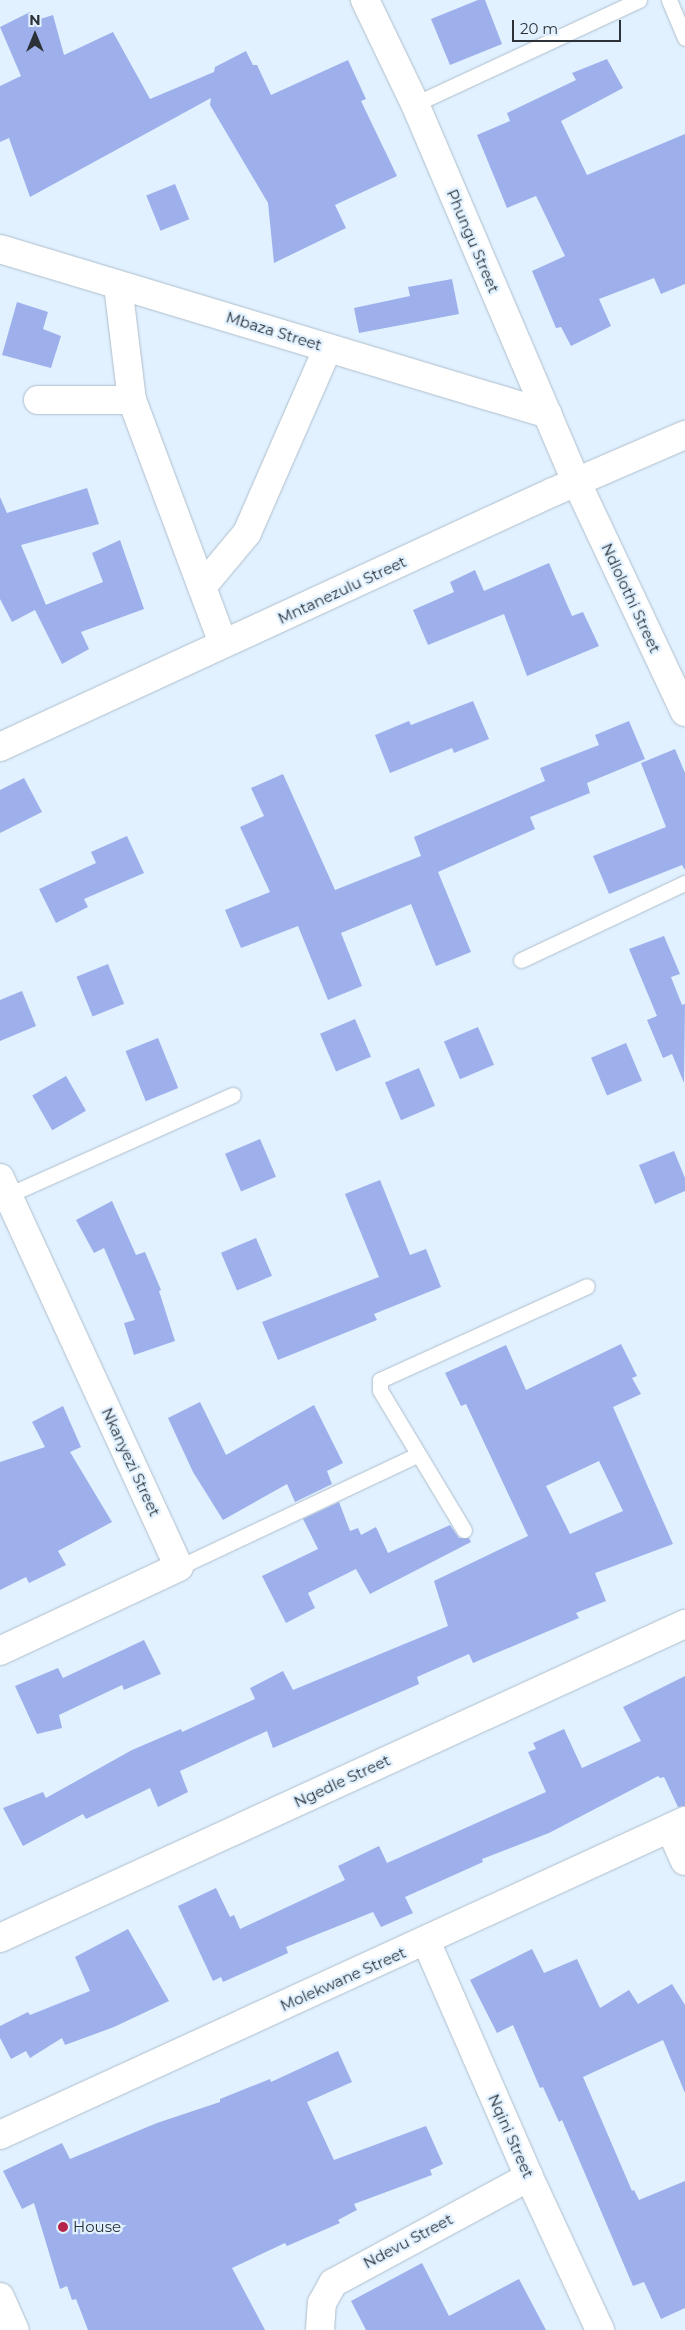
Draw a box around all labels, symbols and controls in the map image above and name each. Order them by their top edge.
north arrow [10,10,60,60]
scale bar [515,10,624,42]
text: N [29,11,41,29]
text: 20 m [520,19,558,38]
street label: Phungu Street [443,187,503,295]
street label: Mbaza Street [224,308,324,354]
street label: Ndlolothi Street [598,540,664,656]
street label: Mntanezulu Street [275,552,409,628]
street label: Nkanyezi Street [98,1405,164,1519]
street label: Ngedle Street [291,1751,393,1811]
street label: Molekwane Street [277,1943,409,2015]
street label: Nqini Street [485,2091,537,2181]
street label: Ndevu Street [360,2210,456,2272]
place label: House [73,2218,121,2236]
marker: House [57,2221,69,2233]

